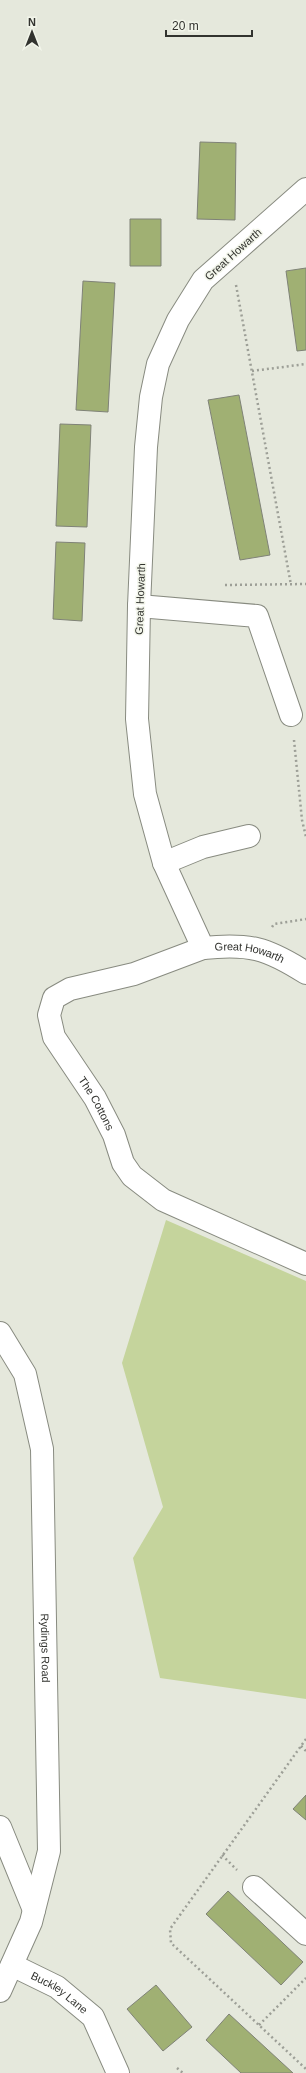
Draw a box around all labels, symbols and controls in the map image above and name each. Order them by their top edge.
north arrow [12,12,52,52]
scale bar [166,12,252,38]
text: N [28,16,36,28]
text: 20 m [172,19,199,33]
street label: Great Howarth [202,226,264,282]
street label: Great Howarth [133,563,147,635]
street label: Great Howarth [214,940,286,965]
street label: The Cottons [76,1074,117,1133]
street label: Rydings Road [39,1613,52,1683]
street label: Buckley Lane [29,1969,90,2016]

